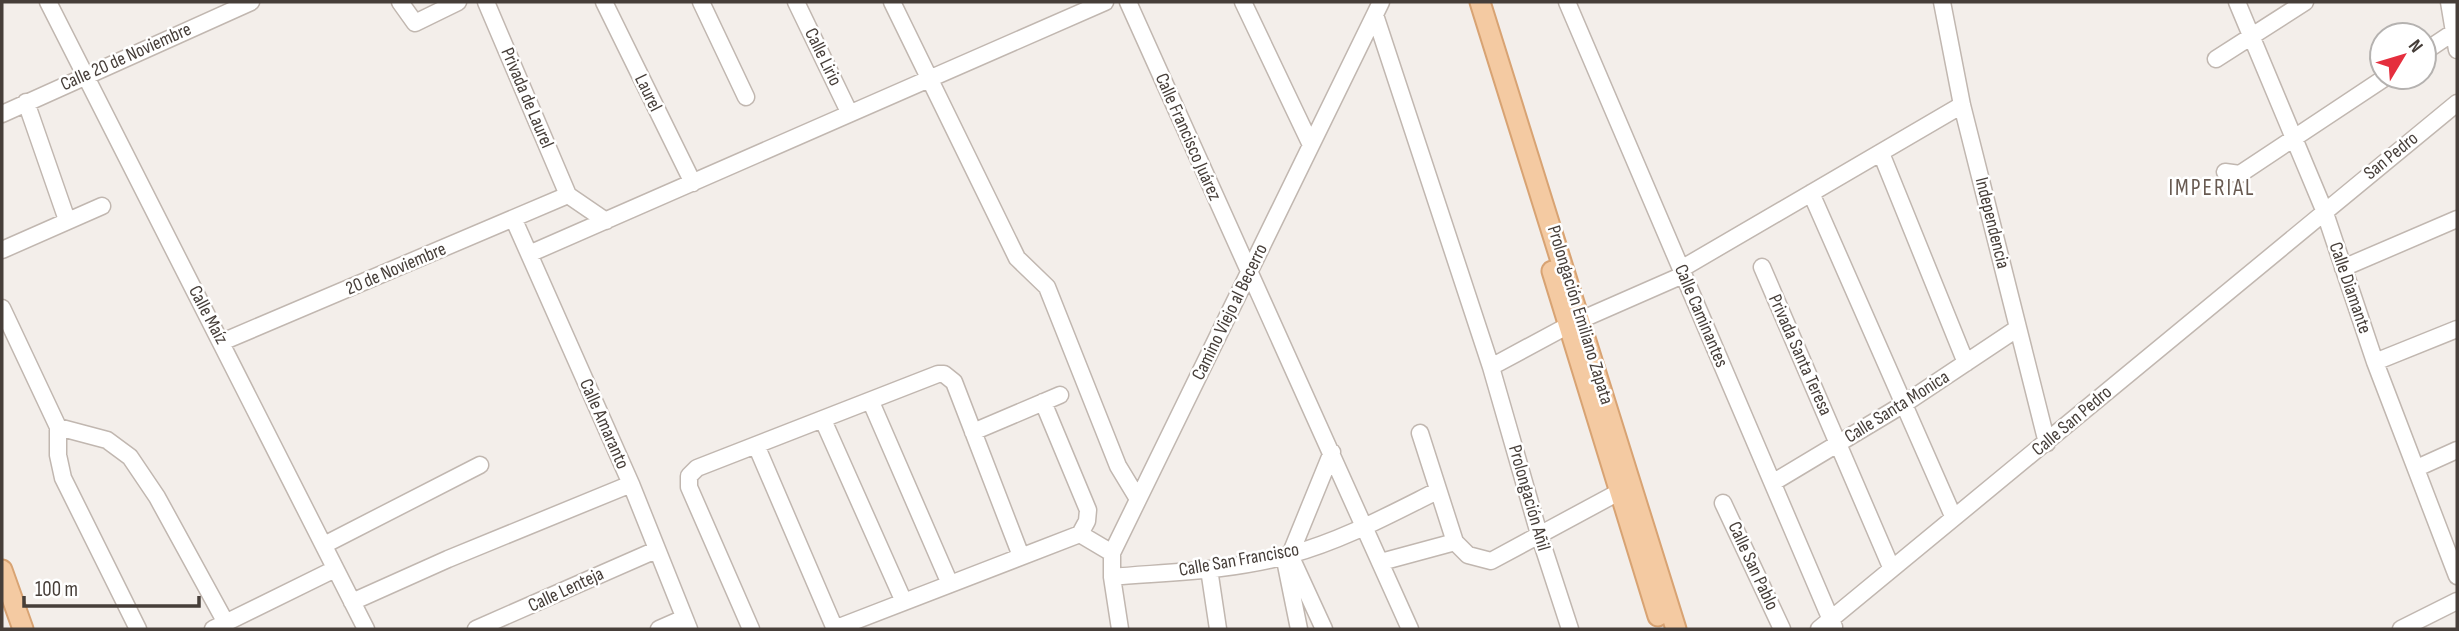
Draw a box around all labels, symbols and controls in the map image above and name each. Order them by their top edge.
street label: Calle 20 de Noviembre [57,18,195,96]
north arrow [2368,21,2438,91]
street label: Calle Lirio [799,24,847,90]
text: N [2403,35,2427,58]
street label: Privada de Laurel [496,44,558,152]
street label: Calle Francisco Juárez [1150,70,1226,204]
street label: Laurel [629,71,667,115]
street label: San Pedro [2359,127,2423,185]
district label: IMPERIAL [2168,174,2256,202]
street label: Independencia [1970,175,2014,271]
street label: Prolongación Emiliano Zapata [1542,223,1618,407]
street label: 20 de Noviembre [342,238,450,300]
street label: Calle Diamante [2324,239,2376,337]
street label: Camino Viejo al Becerro [1187,240,1273,384]
street label: Calle Caminantes [1669,261,1733,371]
street label: Calle Maíz [183,282,233,348]
street label: Privada Santa Teresa [1763,291,1837,419]
street label: Calle Santa Monica [1840,366,1954,448]
street label: Calle Amaranto [574,375,634,473]
street label: Calle San Pedro [2027,381,2117,461]
street label: Prolongación Añil [1503,442,1555,554]
street label: Calle San Pablo [1723,518,1783,614]
street label: Calle San Francisco [1177,538,1301,582]
street label: Calle Lenteja [525,563,607,617]
scale bar [24,564,200,608]
text: 100 m [35,577,78,602]

